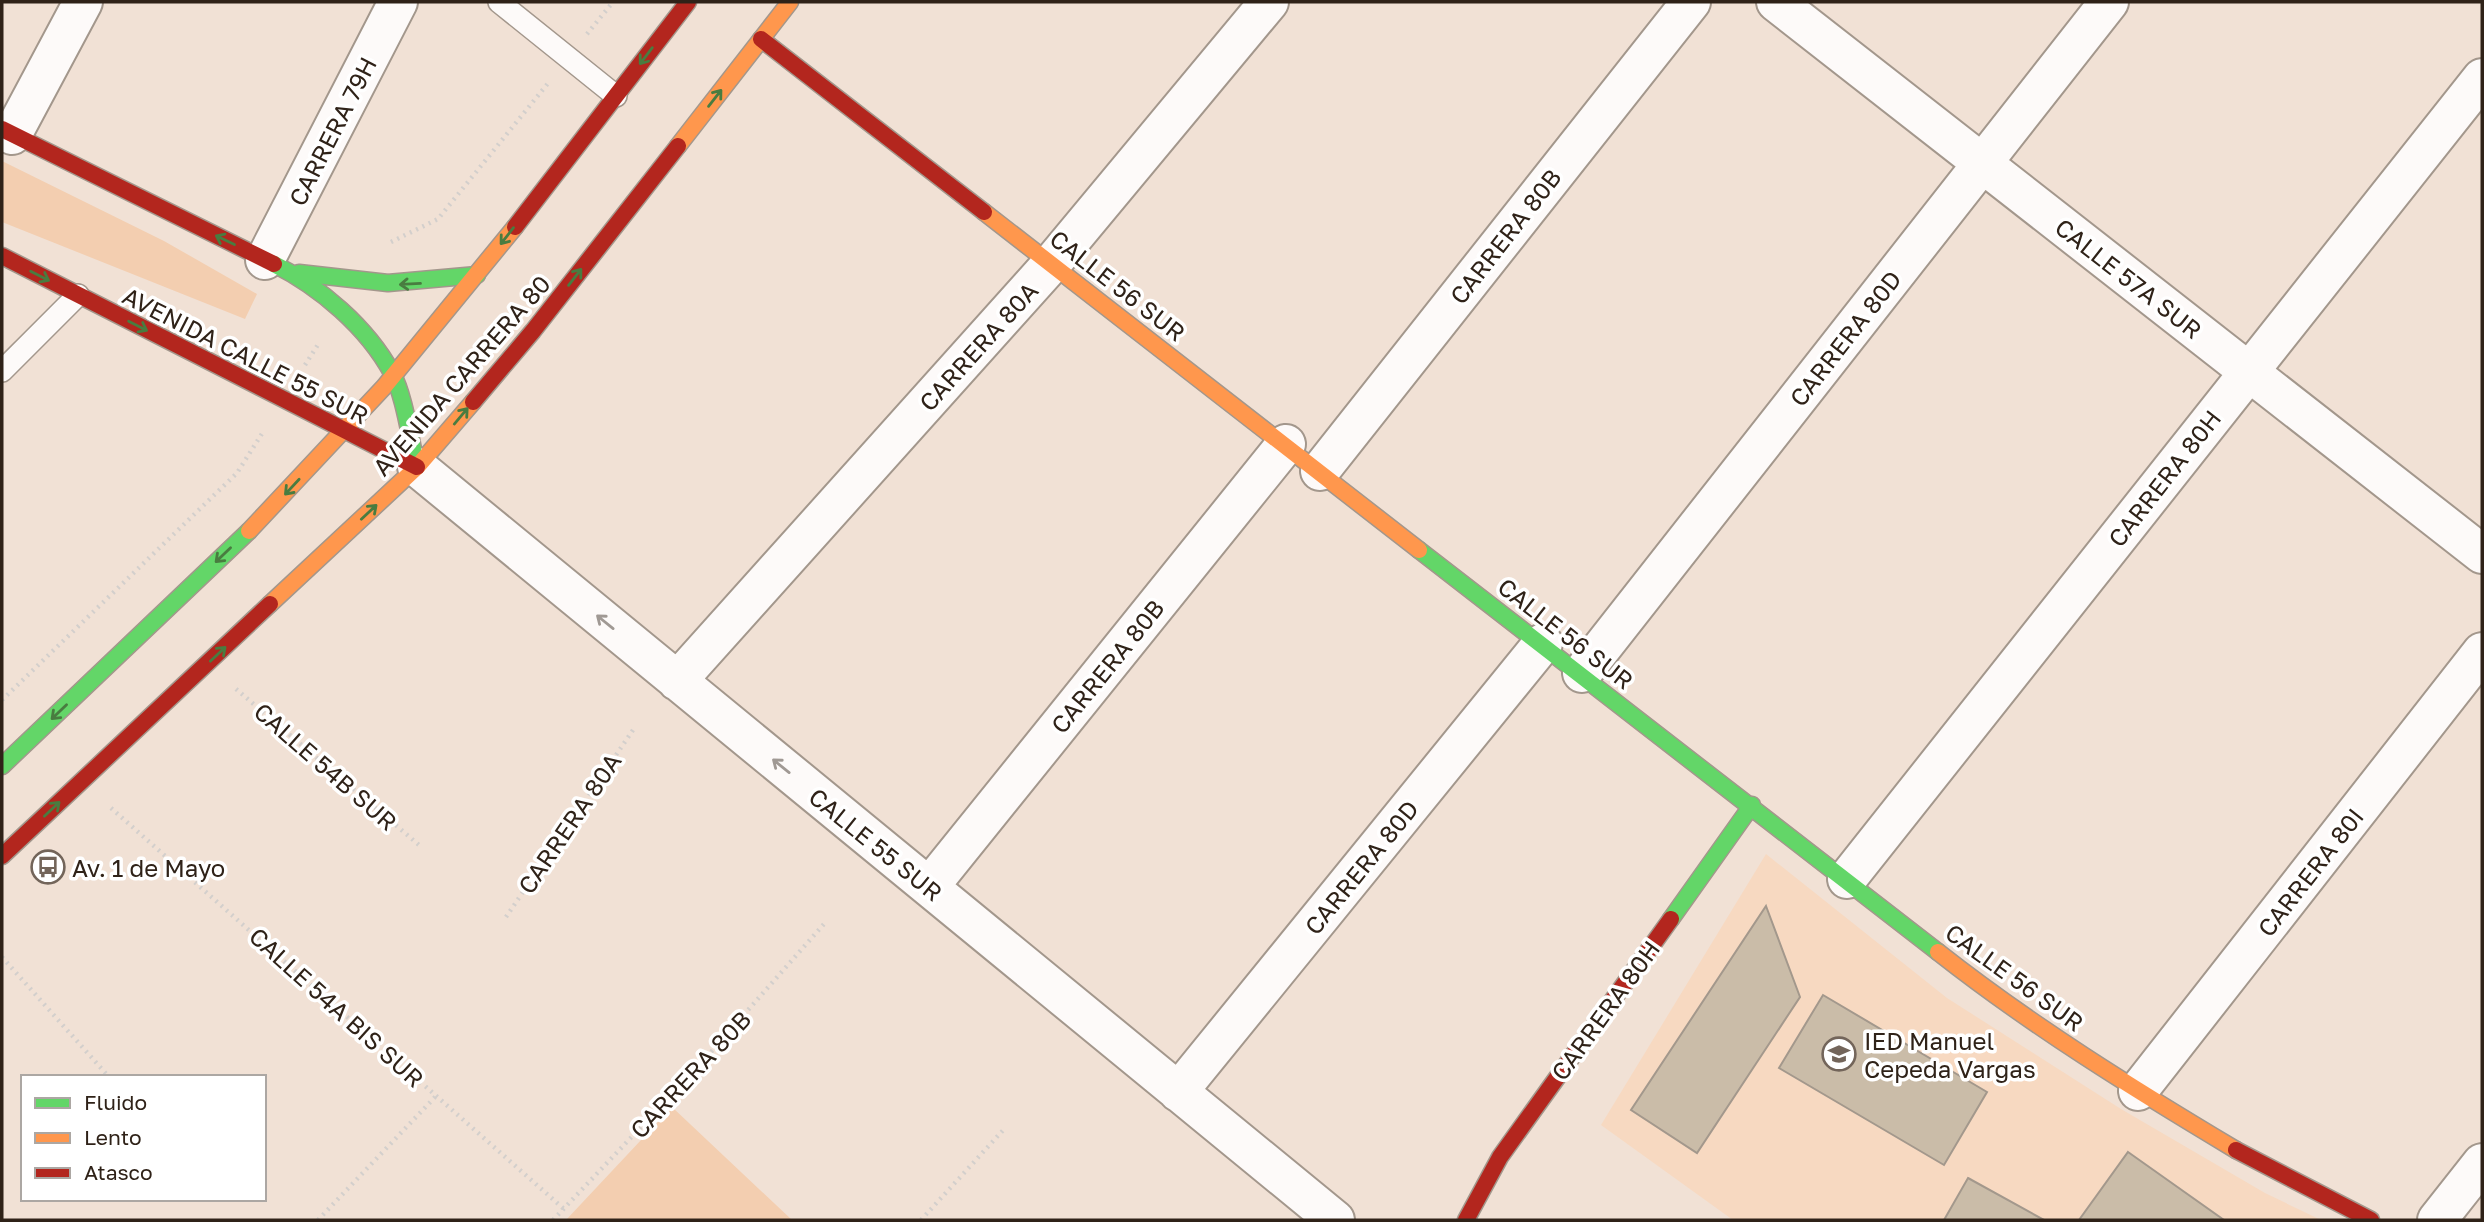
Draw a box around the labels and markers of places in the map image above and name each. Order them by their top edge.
bus stop icon: Av. 1 de Mayo [29,848,67,886]
place label: Av. 1 de Mayo [72,853,225,882]
place label: IED Manuel Cepeda Vargas [1864,1026,2036,1083]
school or university icon: IED Manuel Cepeda Vargas [1820,1035,1858,1073]

